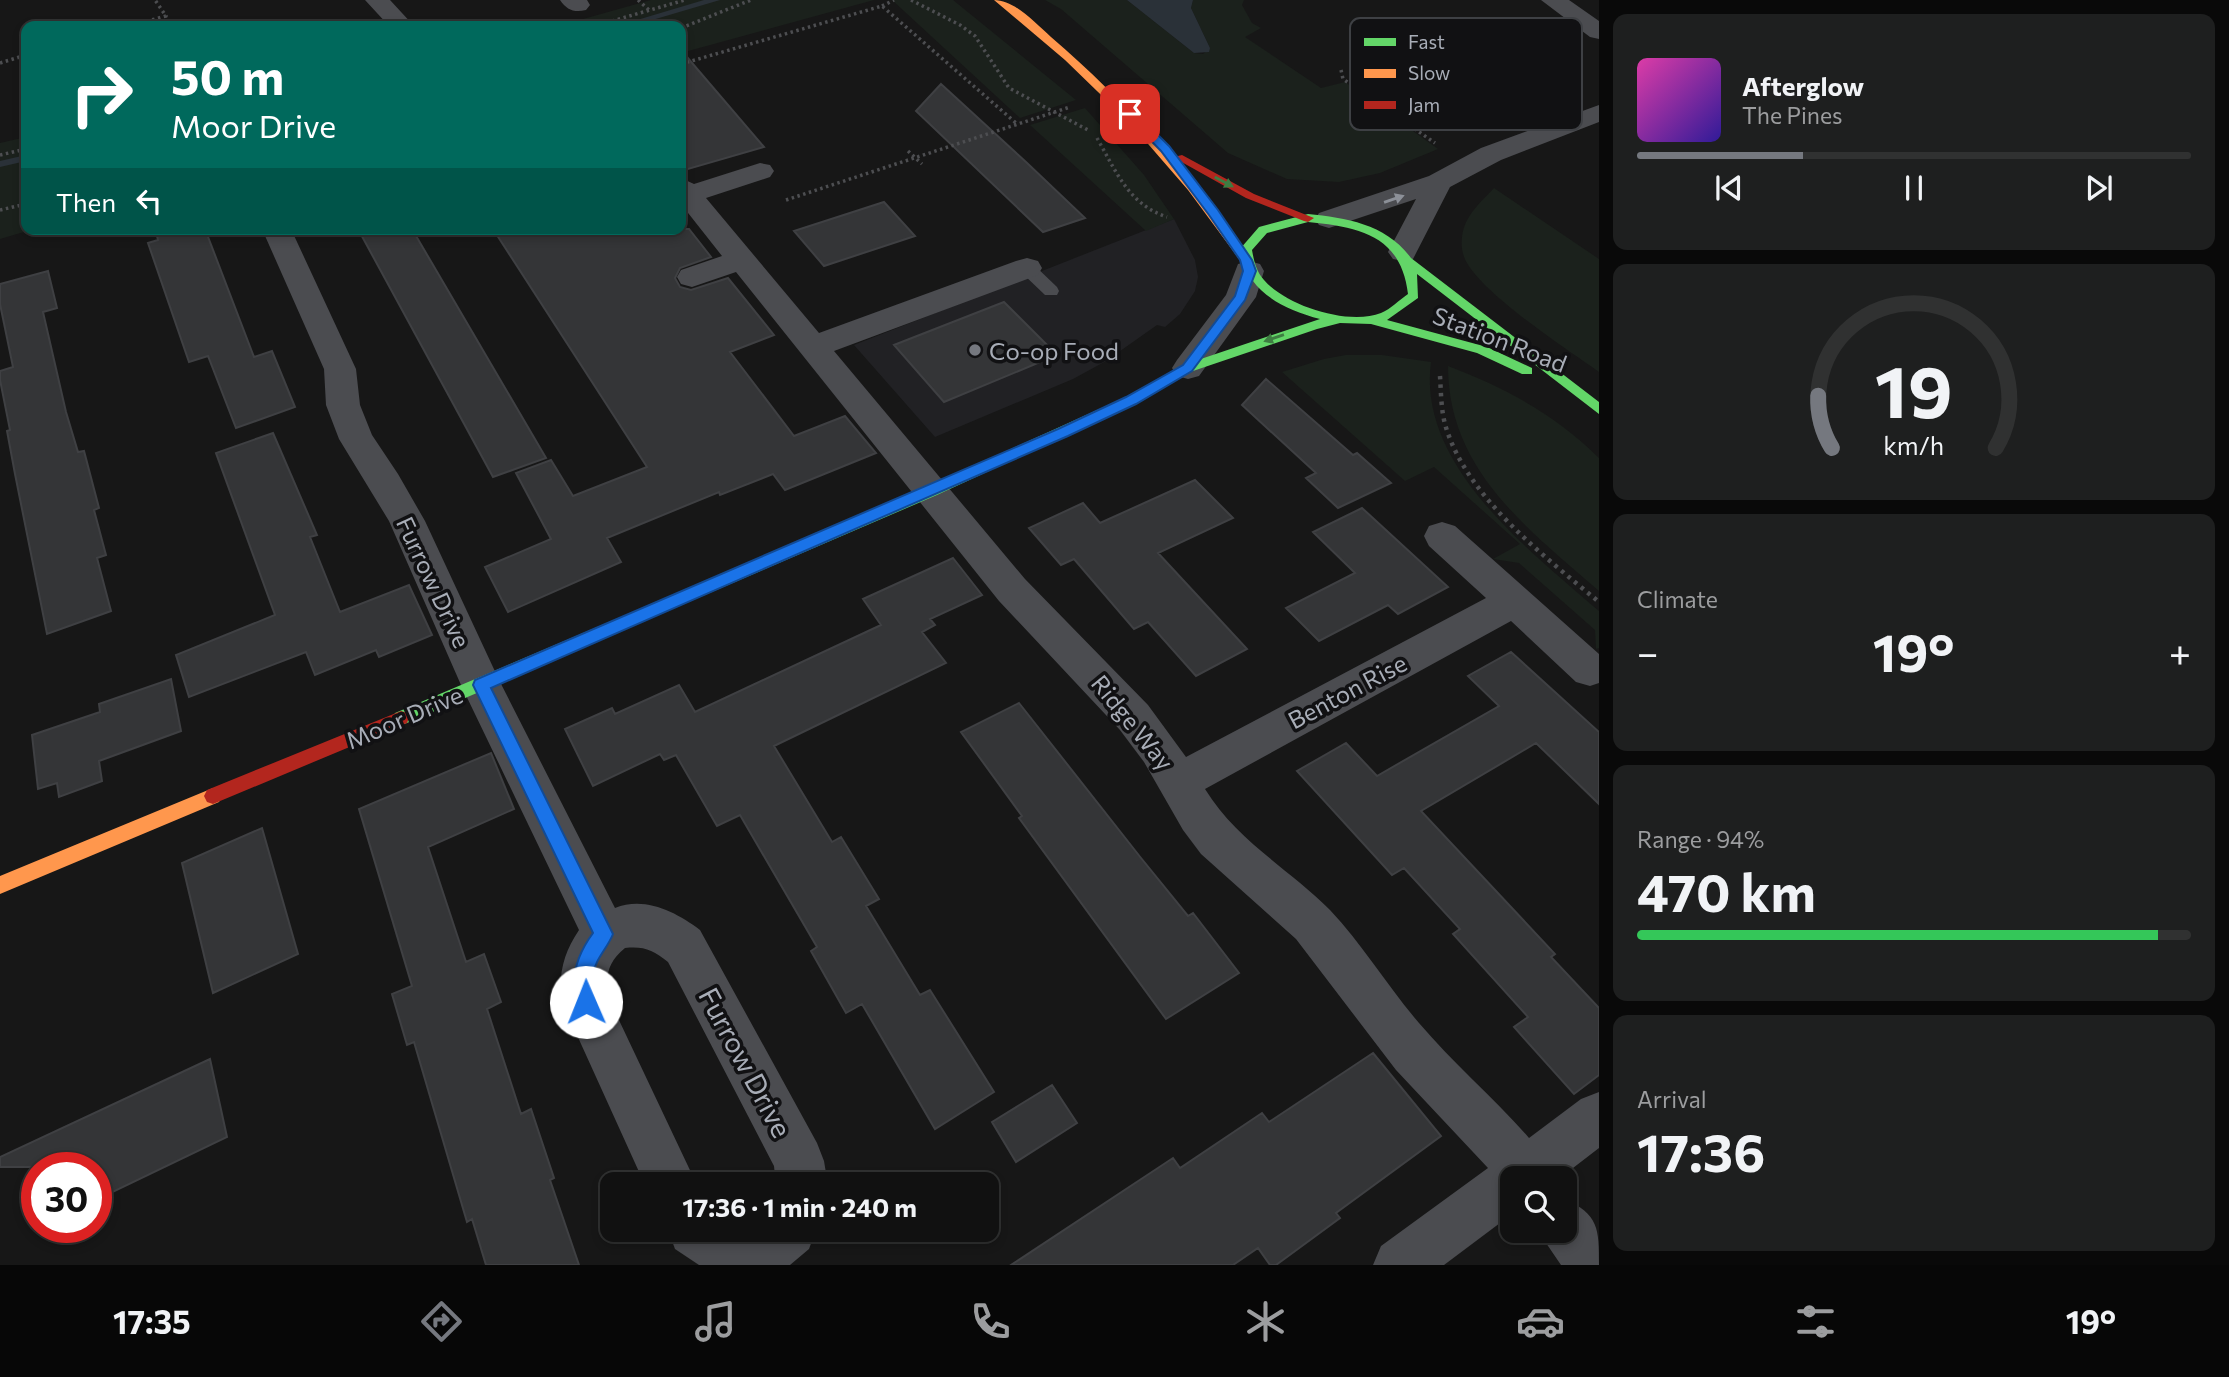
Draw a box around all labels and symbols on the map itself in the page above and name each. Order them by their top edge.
legend [1350,18,1582,130]
text: Fast [1408,30,1445,53]
text: Slow [1408,61,1450,84]
pin [1100,84,1160,144]
text: Jam [1408,93,1440,116]
one-way arrow [1214,177,1234,188]
one-way arrow [1384,193,1405,204]
street label: Station Road [1429,300,1571,378]
one-way arrow [1264,333,1285,344]
place label: Co-op Food [989,336,1119,365]
marker: Co-op Food [967,342,983,358]
street label: Furrow Drive [391,512,477,652]
street label: Benton Rise [1283,648,1411,734]
street label: Ridge Way [1086,669,1180,775]
street label: Moor Drive [341,679,467,755]
position arrow [549,965,623,1039]
street label: Furrow Drive [692,981,800,1143]
speed limit sign: 30 [21,1152,112,1243]

